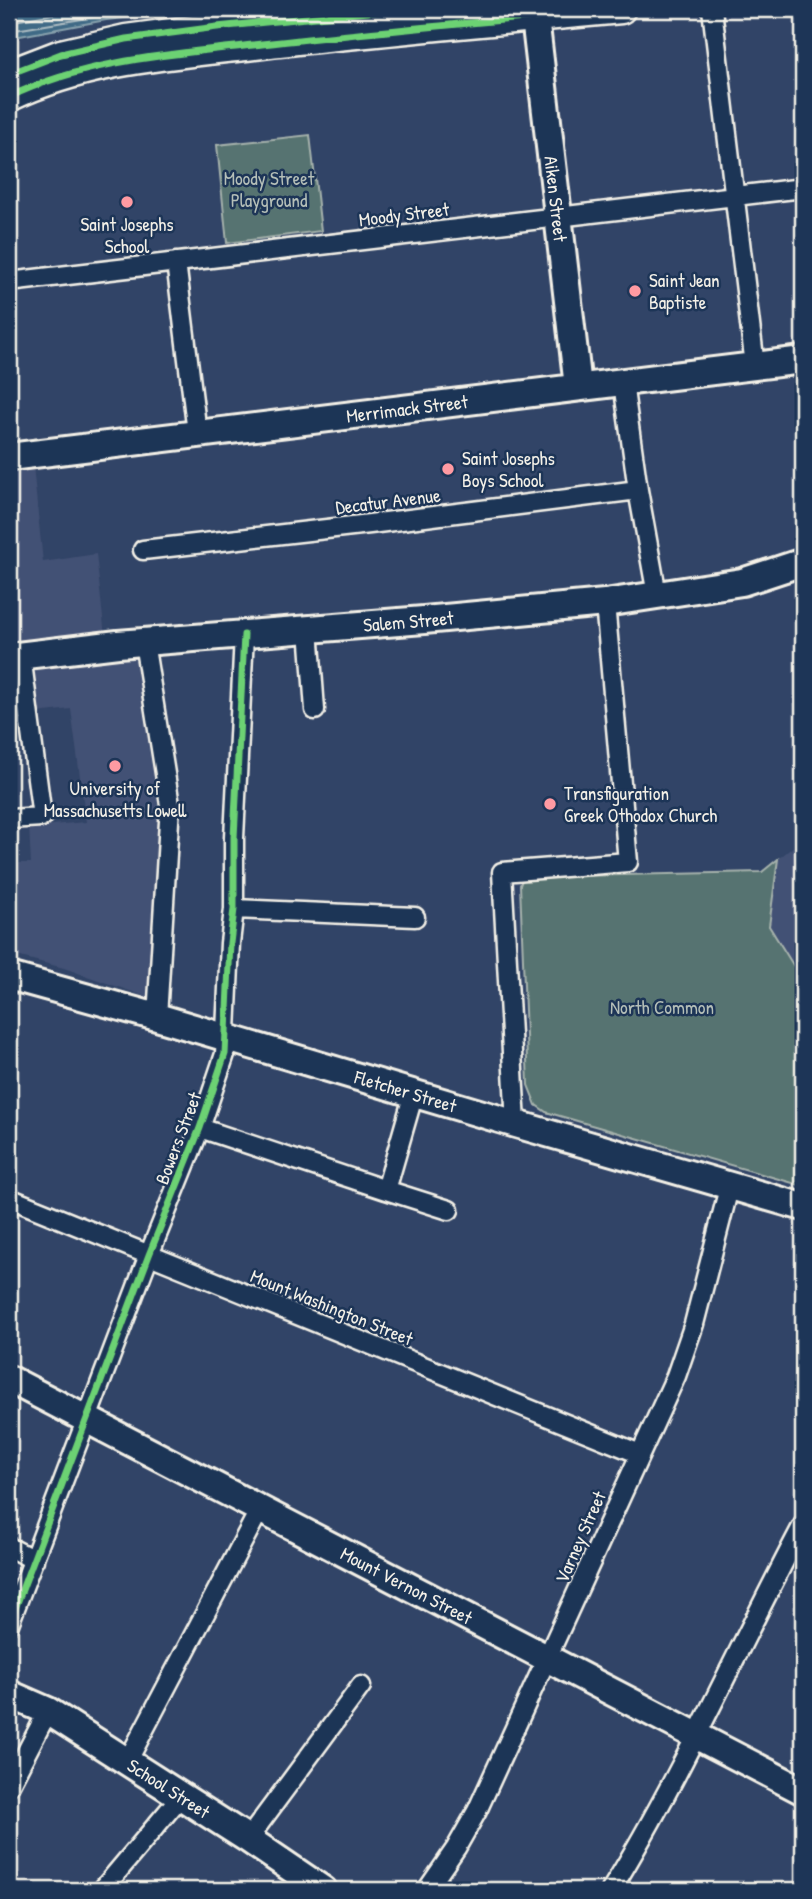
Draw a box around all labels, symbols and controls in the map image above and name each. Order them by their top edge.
street label: Aiken Street [538,154,574,244]
park label: Moody Street Playground [224,165,315,213]
marker: Saint Josephs School [119,194,135,210]
street label: Moody Street [357,196,451,232]
place label: Saint Josephs School [81,211,173,259]
place label: Saint Jean Baptiste [649,267,720,315]
marker: Saint Jean Baptiste [627,283,643,299]
street label: Merrimack Street [345,388,470,429]
place label: Saint Josephs Boys School [462,445,555,493]
marker: Saint Josephs Boys School [440,461,456,477]
street label: Decatur Avenue [334,482,442,520]
street label: Salem Street [362,604,455,638]
marker: University of Massachusetts Lowell [107,758,123,774]
place label: University of Massachusetts Lowell [44,775,187,823]
place label: Transfiguration Greek Othodox Church [564,780,717,828]
marker: Transfiguration Greek Othodox Church [542,796,558,812]
park label: North Common [610,994,714,1020]
street label: Fletcher Street [351,1063,460,1119]
street label: Bowers Street [149,1088,208,1188]
street label: Mount Washington Street [247,1263,418,1352]
street label: Varney Street [548,1486,612,1587]
street label: Mount Vernon Street [336,1540,477,1631]
street label: School Street [123,1752,215,1825]

